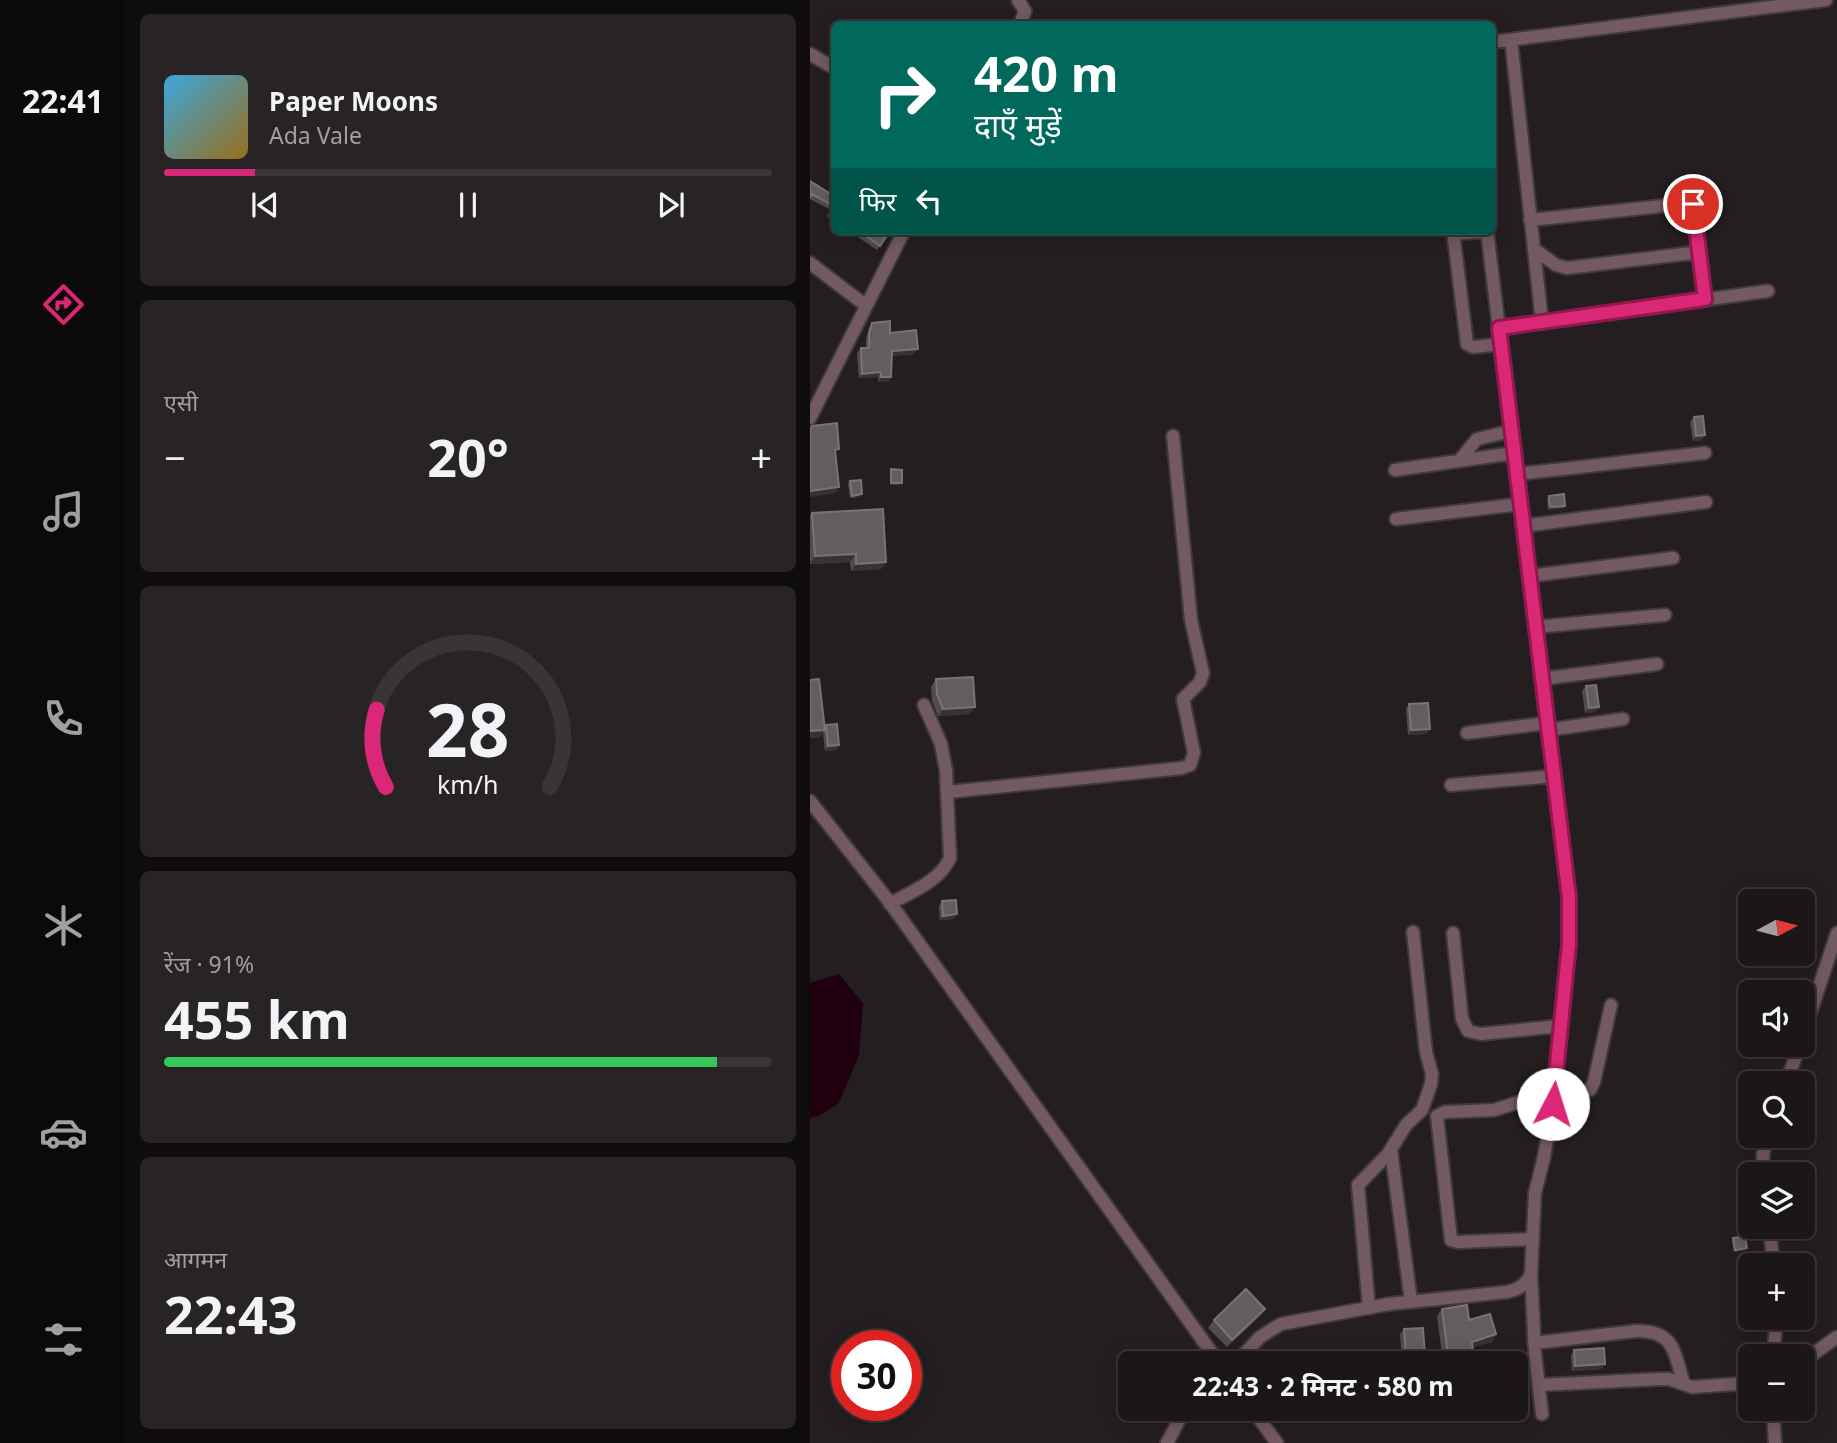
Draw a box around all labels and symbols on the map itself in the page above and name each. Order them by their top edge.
pin [1663,174,1723,234]
north arrow [1738,889,1814,966]
position arrow [1516,1067,1590,1141]
speed limit sign: 30 [831,1330,922,1421]

